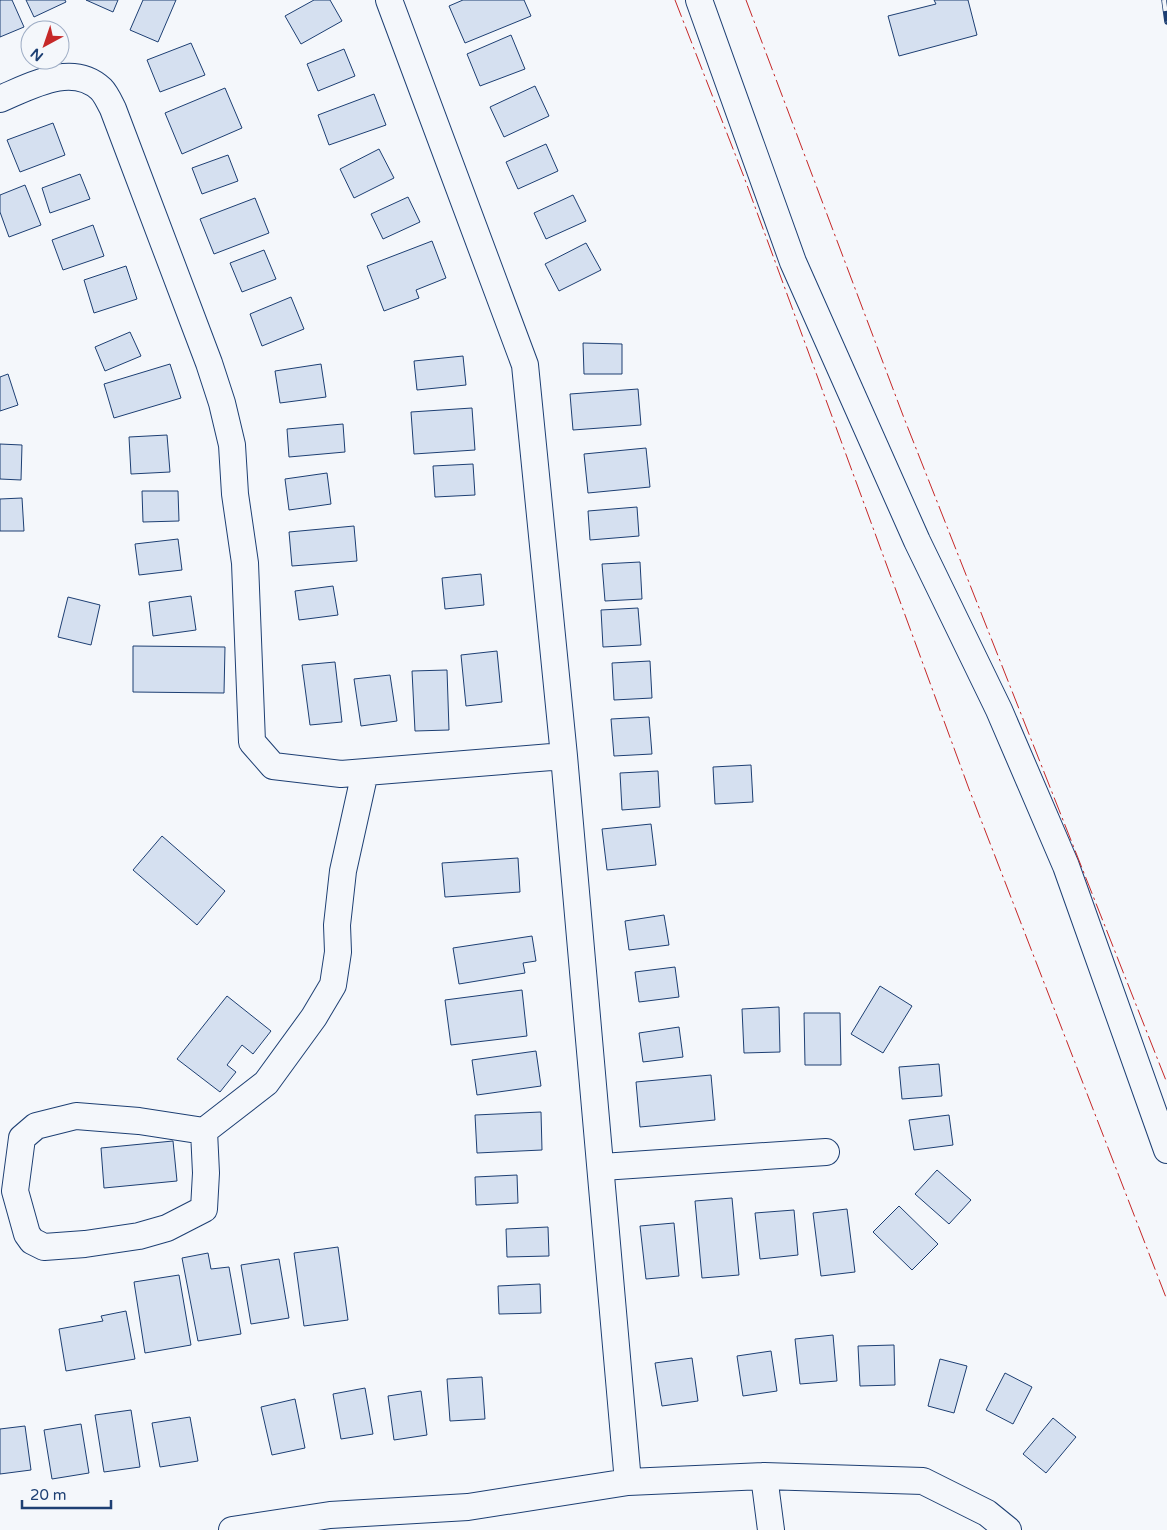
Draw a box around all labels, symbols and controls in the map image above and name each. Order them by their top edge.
north arrow [20,20,70,70]
text: N [27,44,47,65]
scale bar [22,1478,111,1510]
text: 20 m [30,1486,67,1504]

